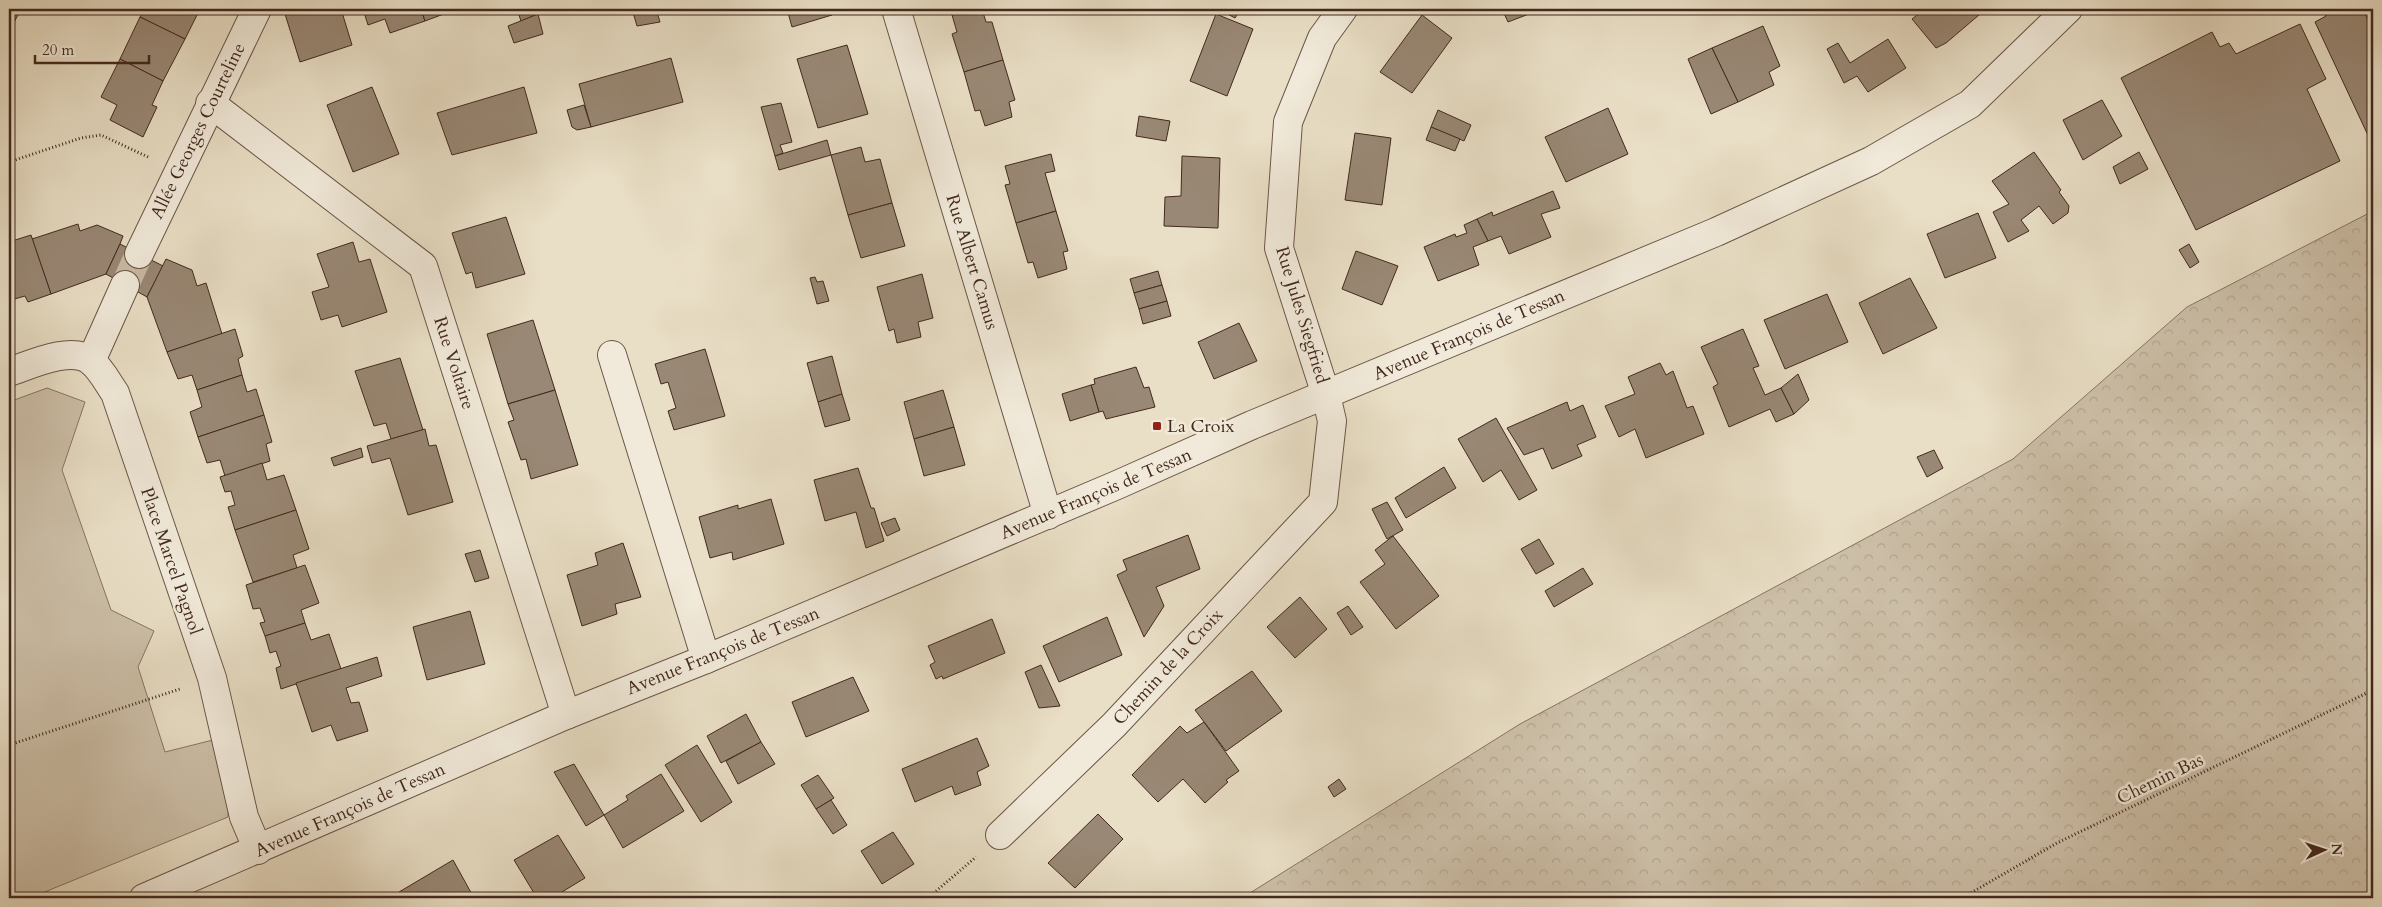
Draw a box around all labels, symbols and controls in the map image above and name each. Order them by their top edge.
scale bar [35,32,149,64]
street label: Allée Georges Courteline [144,39,252,223]
text: 20 m [42,40,74,60]
street label: Rue Albert Camus [940,191,1004,333]
street label: Rue Jules Siegfried [1269,243,1335,387]
street label: Avenue François de Tessan [1369,283,1569,387]
street label: Rue Voltaire [427,313,481,413]
place label: La Croix [1167,414,1235,439]
marker: La Croix [1151,420,1163,432]
street label: Avenue François de Tessan [996,442,1196,546]
street label: Place Marcel Pagnol [134,484,208,638]
street label: Avenue François de Tessan [623,601,824,701]
street label: Chemin de la Croix [1107,603,1229,731]
street label: Chemin Bas [2113,747,2207,811]
street label: Avenue François de Tessan [251,756,450,863]
north arrow [2300,824,2350,874]
text: N [2327,843,2346,856]

